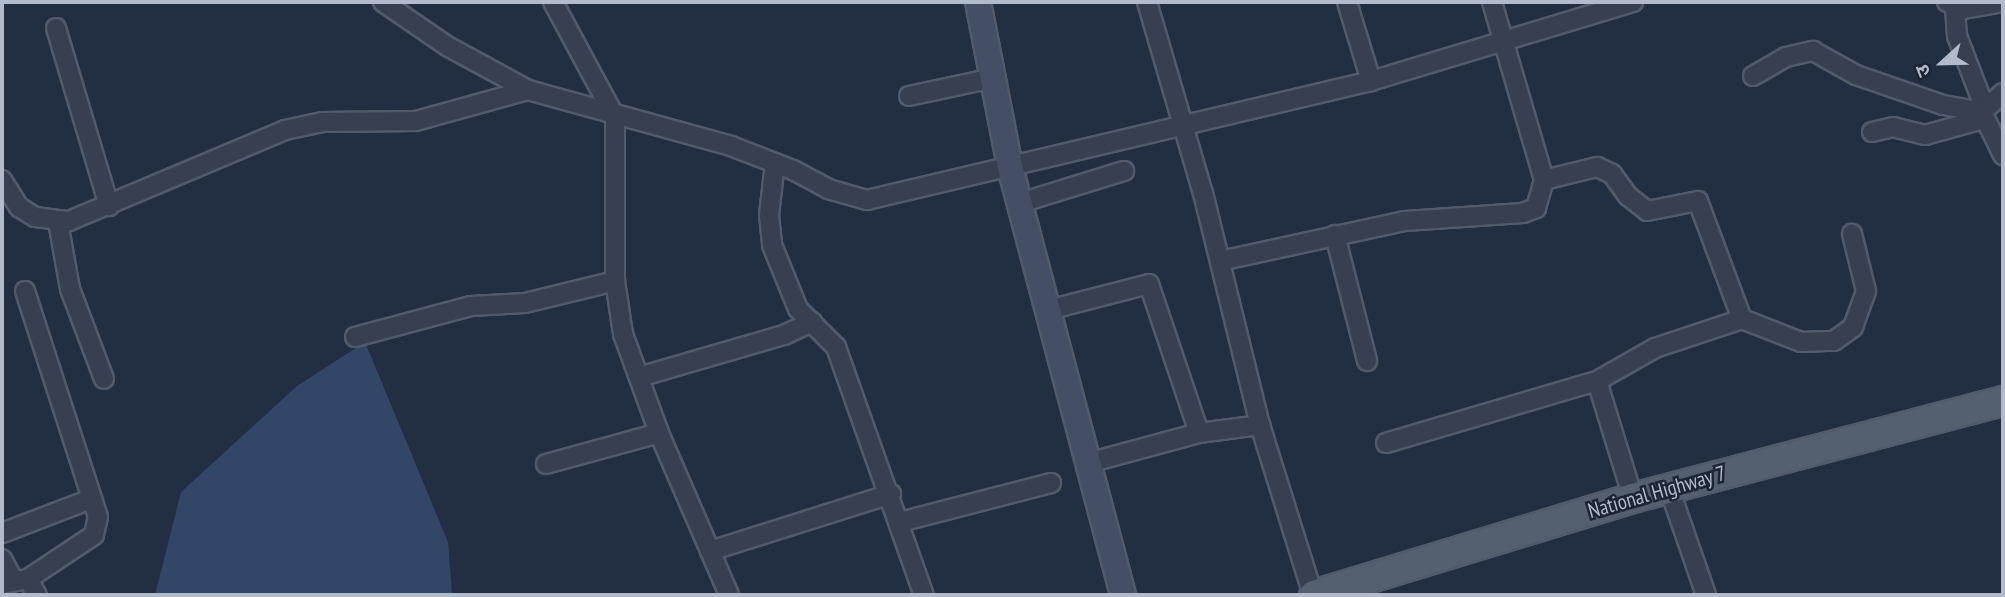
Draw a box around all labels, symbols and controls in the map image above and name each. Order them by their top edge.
north arrow [1907,28,1977,98]
text: उ [1909,61,1936,81]
street label: National Highway 7 [1585,460,1729,524]

